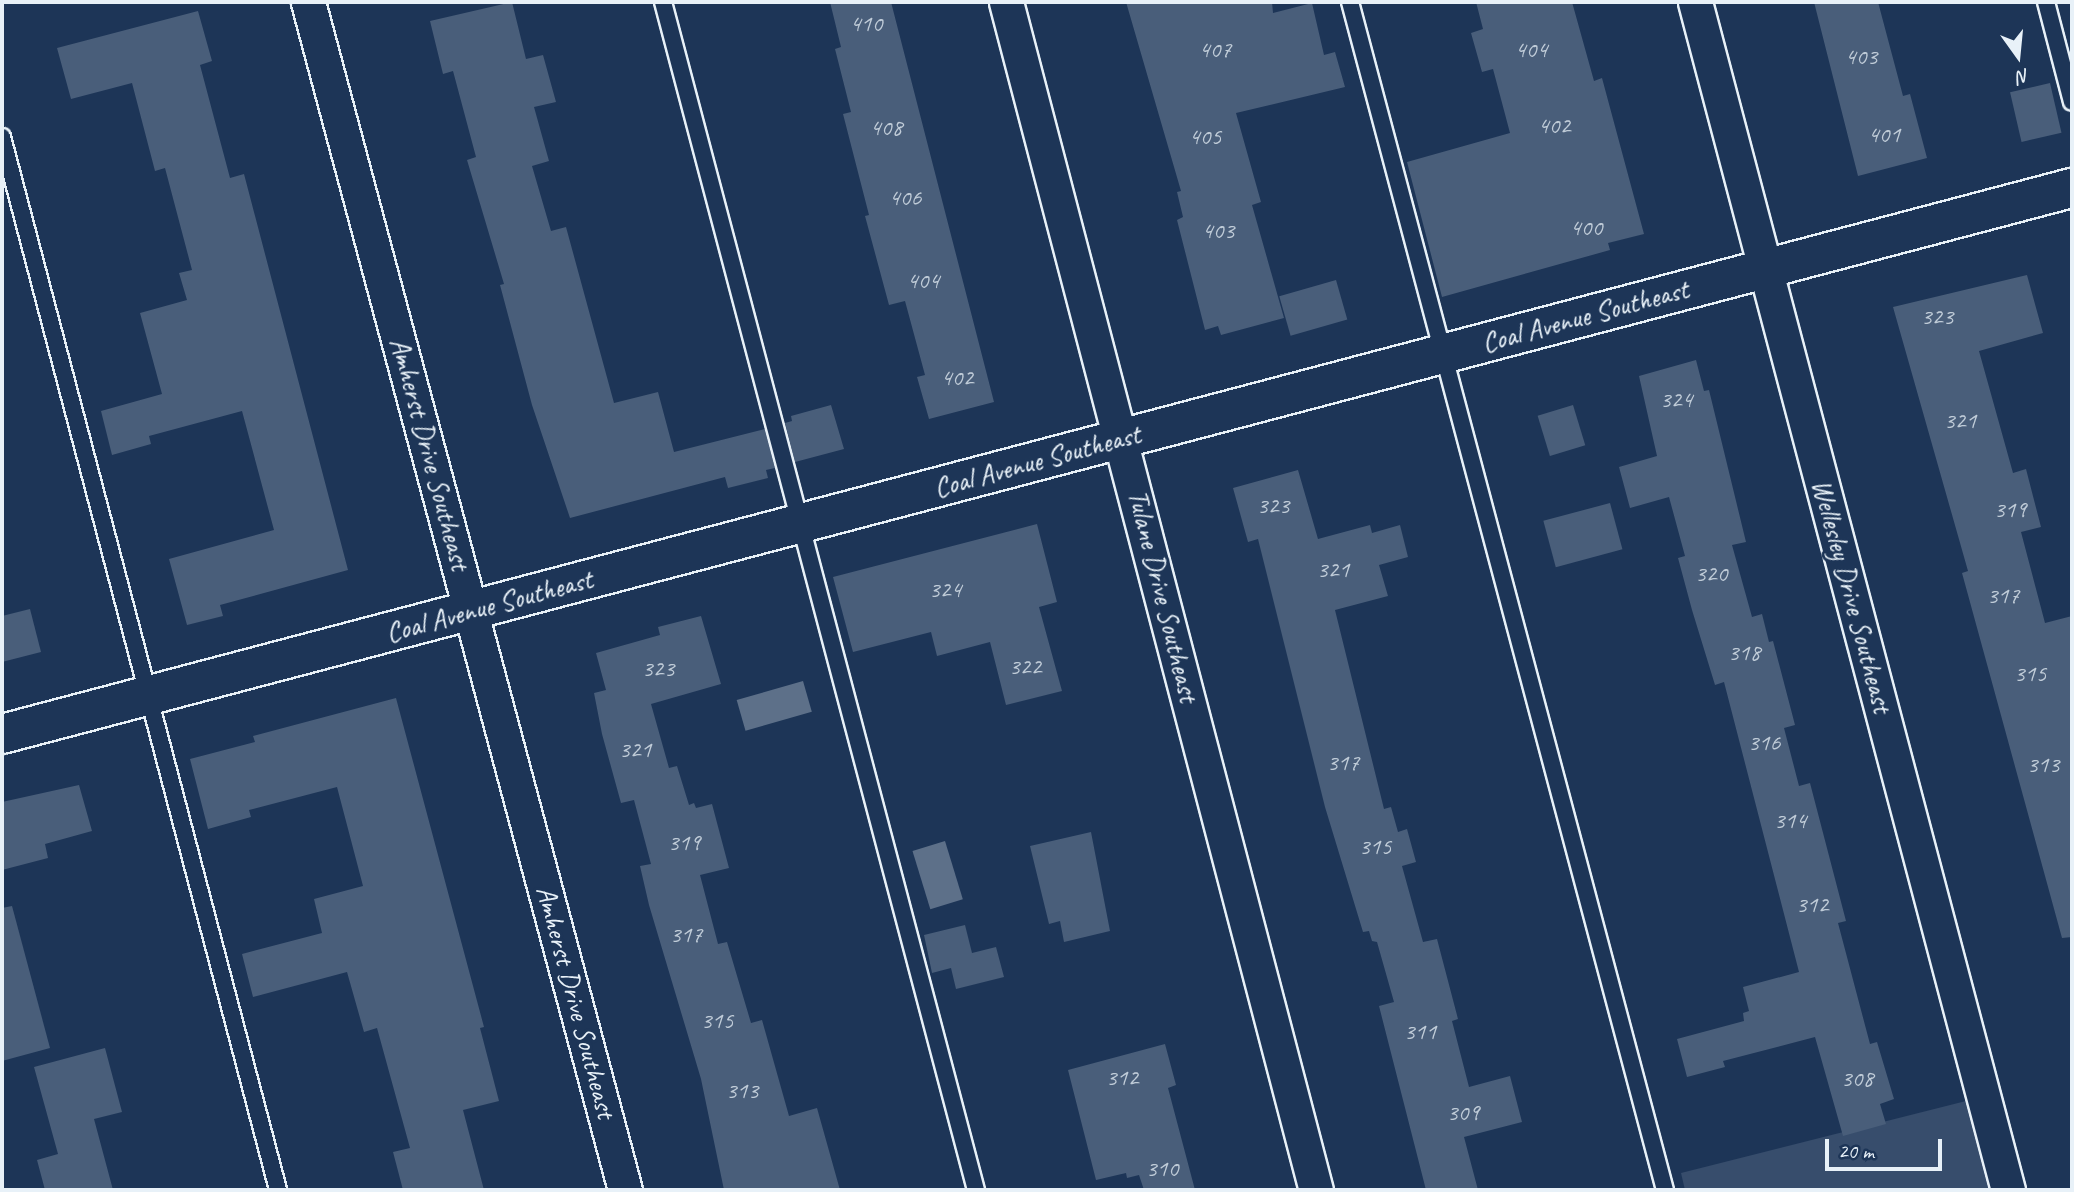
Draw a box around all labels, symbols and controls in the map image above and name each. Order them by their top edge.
house number: 410 [850,10,882,38]
north arrow [1983,21,2053,91]
house number: 407 [1199,36,1231,64]
house number: 404 [1515,36,1547,64]
house number: 403 [1845,43,1877,71]
text: N [2015,63,2032,89]
house number: 402 [1538,112,1570,140]
house number: 408 [870,114,902,142]
house number: 401 [1868,121,1900,149]
house number: 405 [1189,123,1221,151]
house number: 406 [889,184,921,212]
house number: 400 [1570,214,1602,242]
house number: 403 [1202,217,1234,245]
house number: 404 [907,267,939,295]
street label: Coal Avenue Southeast [1478,272,1692,360]
house number: 323 [1921,303,1953,331]
street label: Amherst Drive Southeast [383,334,477,574]
house number: 402 [941,364,973,392]
house number: 324 [1660,386,1692,414]
house number: 321 [1944,407,1976,435]
street label: Coal Avenue Southeast [930,417,1144,505]
street label: Wellesley Drive Southeast [1805,475,1899,717]
street label: Tulane Drive Southeast [1120,486,1206,706]
house number: 323 [1257,492,1289,520]
house number: 319 [1994,496,2026,524]
house number: 321 [1317,556,1349,584]
house number: 320 [1695,560,1727,588]
street label: Coal Avenue Southeast [382,562,596,650]
house number: 324 [929,576,961,604]
house number: 317 [1987,582,2019,610]
house number: 318 [1728,639,1760,667]
house number: 322 [1009,653,1041,681]
house number: 323 [642,655,674,683]
house number: 315 [2014,660,2046,688]
house number: 316 [1748,729,1780,757]
house number: 321 [619,736,651,764]
house number: 317 [1327,749,1359,777]
house number: 313 [2027,751,2059,779]
house number: 314 [1774,807,1806,835]
house number: 319 [668,829,700,857]
house number: 315 [1359,833,1391,861]
street label: Amherst Drive Southeast [529,882,623,1122]
house number: 312 [1796,891,1828,919]
house number: 317 [670,921,702,949]
house number: 315 [701,1007,733,1035]
house number: 311 [1404,1018,1436,1046]
house number: 312 [1106,1064,1138,1092]
house number: 308 [1841,1065,1873,1093]
house number: 313 [726,1077,758,1105]
house number: 309 [1447,1099,1479,1127]
scale bar [1829,1126,1946,1170]
text: 20 m [1838,1138,1874,1164]
house number: 310 [1146,1155,1178,1183]

